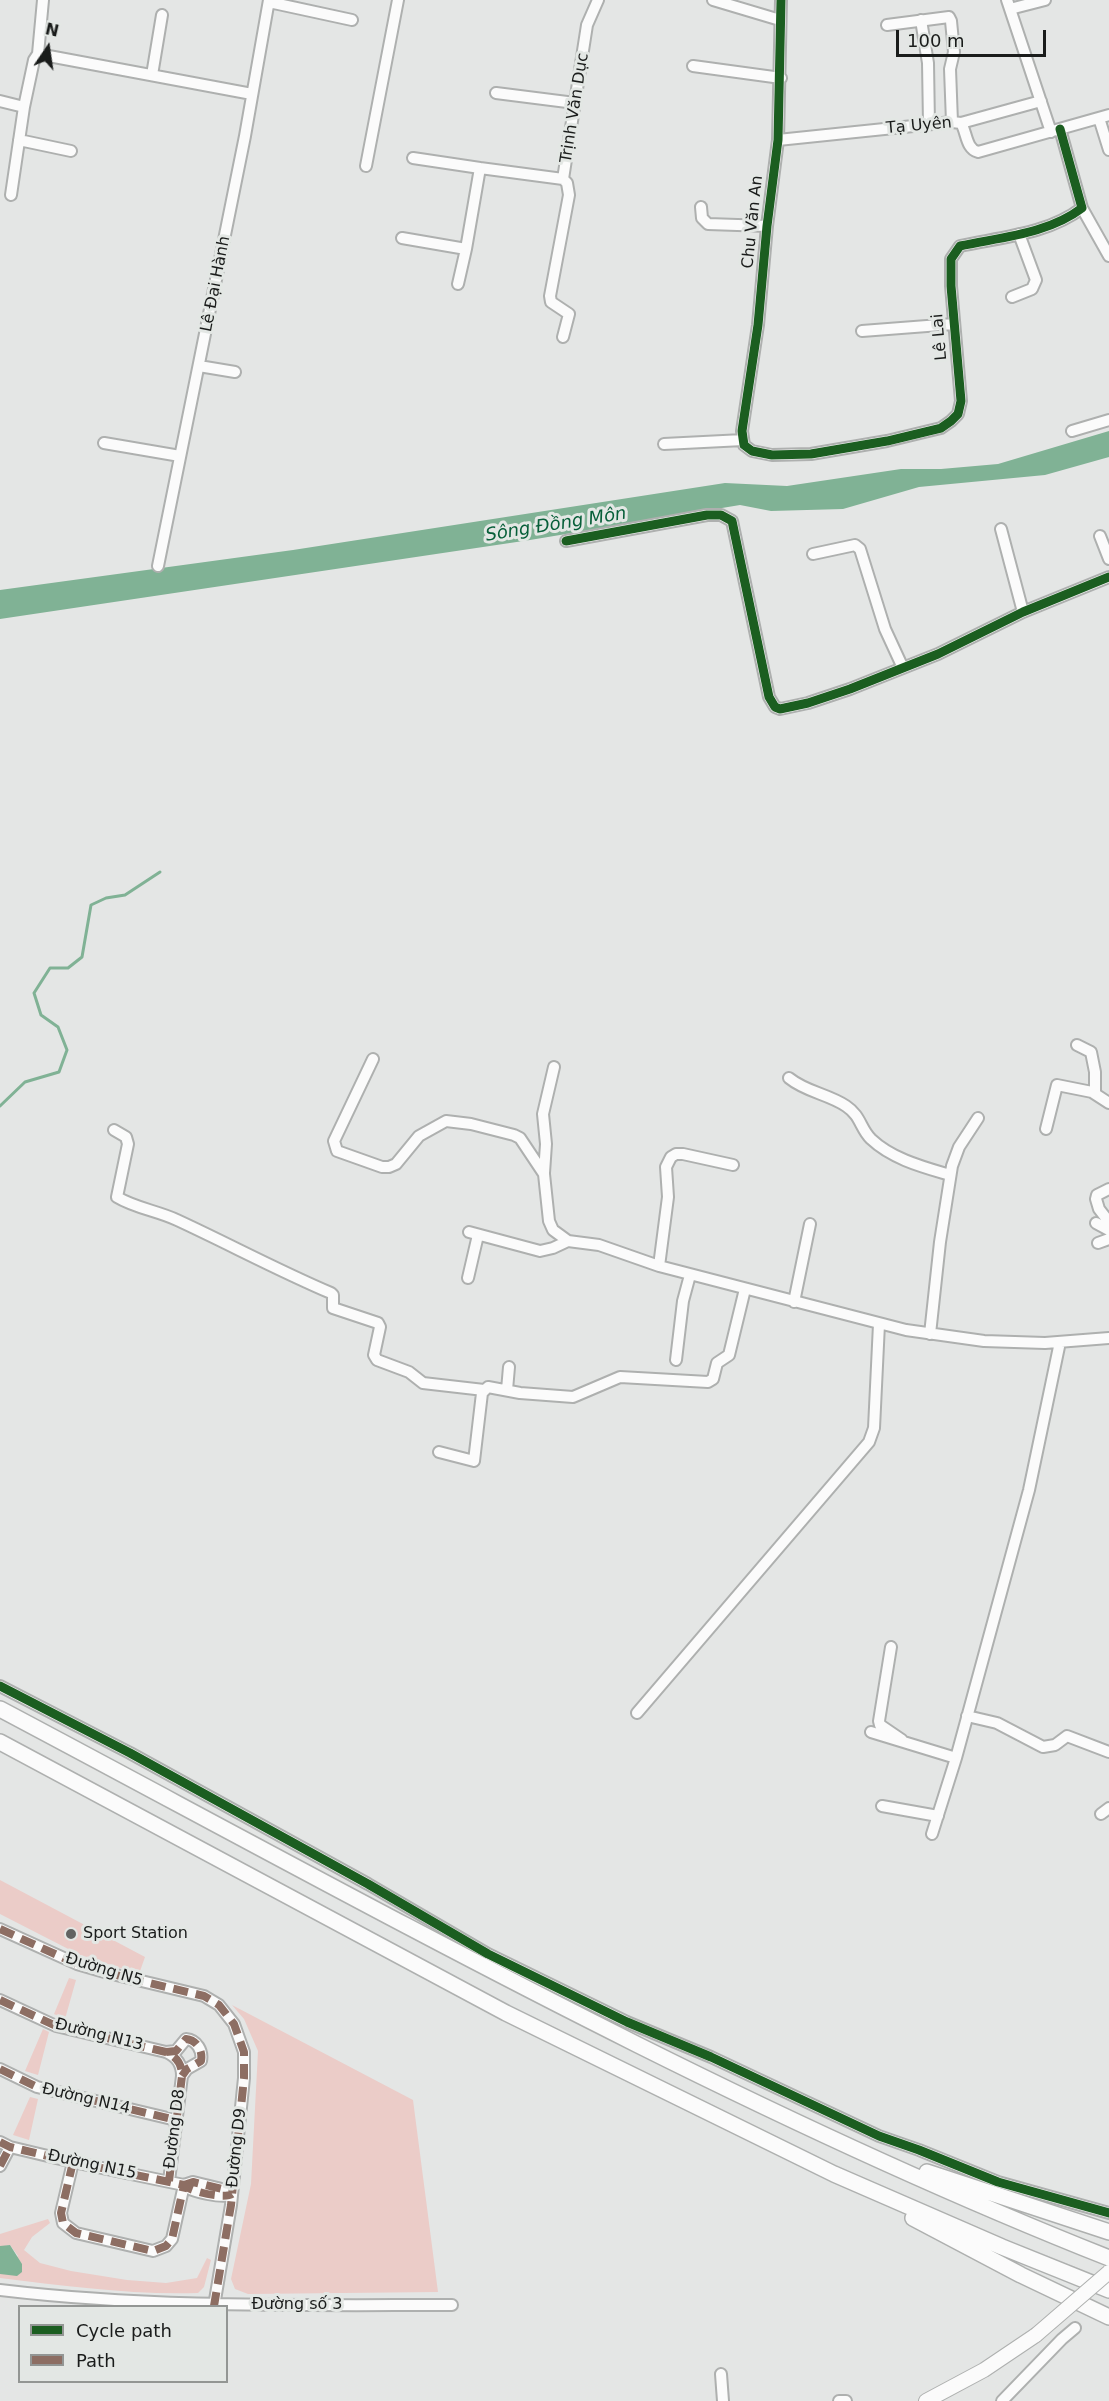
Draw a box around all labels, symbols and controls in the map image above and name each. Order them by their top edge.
north arrow [18,18,78,78]
scale bar [899,18,1049,56]
text: N [43,19,61,41]
text: 100 m [907,30,965,51]
street label: Trịnh Văn Dục [557,52,593,164]
street label: Tạ Uyên [885,114,953,138]
street label: Chu Văn An [739,174,767,270]
street label: Lê Đại Hành [197,234,235,334]
street label: Lê Lai [928,313,952,361]
water label: Sông Đồng Môn [484,503,628,547]
place label: Sport Station [83,1924,188,1944]
marker: Sport Station [64,1927,78,1941]
street label: Đường N5 [63,1949,145,1991]
street label: Đường N13 [53,2015,145,2055]
street label: Đường N14 [40,2080,132,2118]
street label: Đường D8 [161,2088,189,2170]
street label: Đường D9 [223,2107,251,2189]
street label: Đường N15 [46,2146,138,2184]
street label: Đường số 3 [251,2295,343,2315]
legend [18,2305,228,2383]
text: Cycle path [76,2320,172,2341]
text: Path [76,2350,116,2371]

